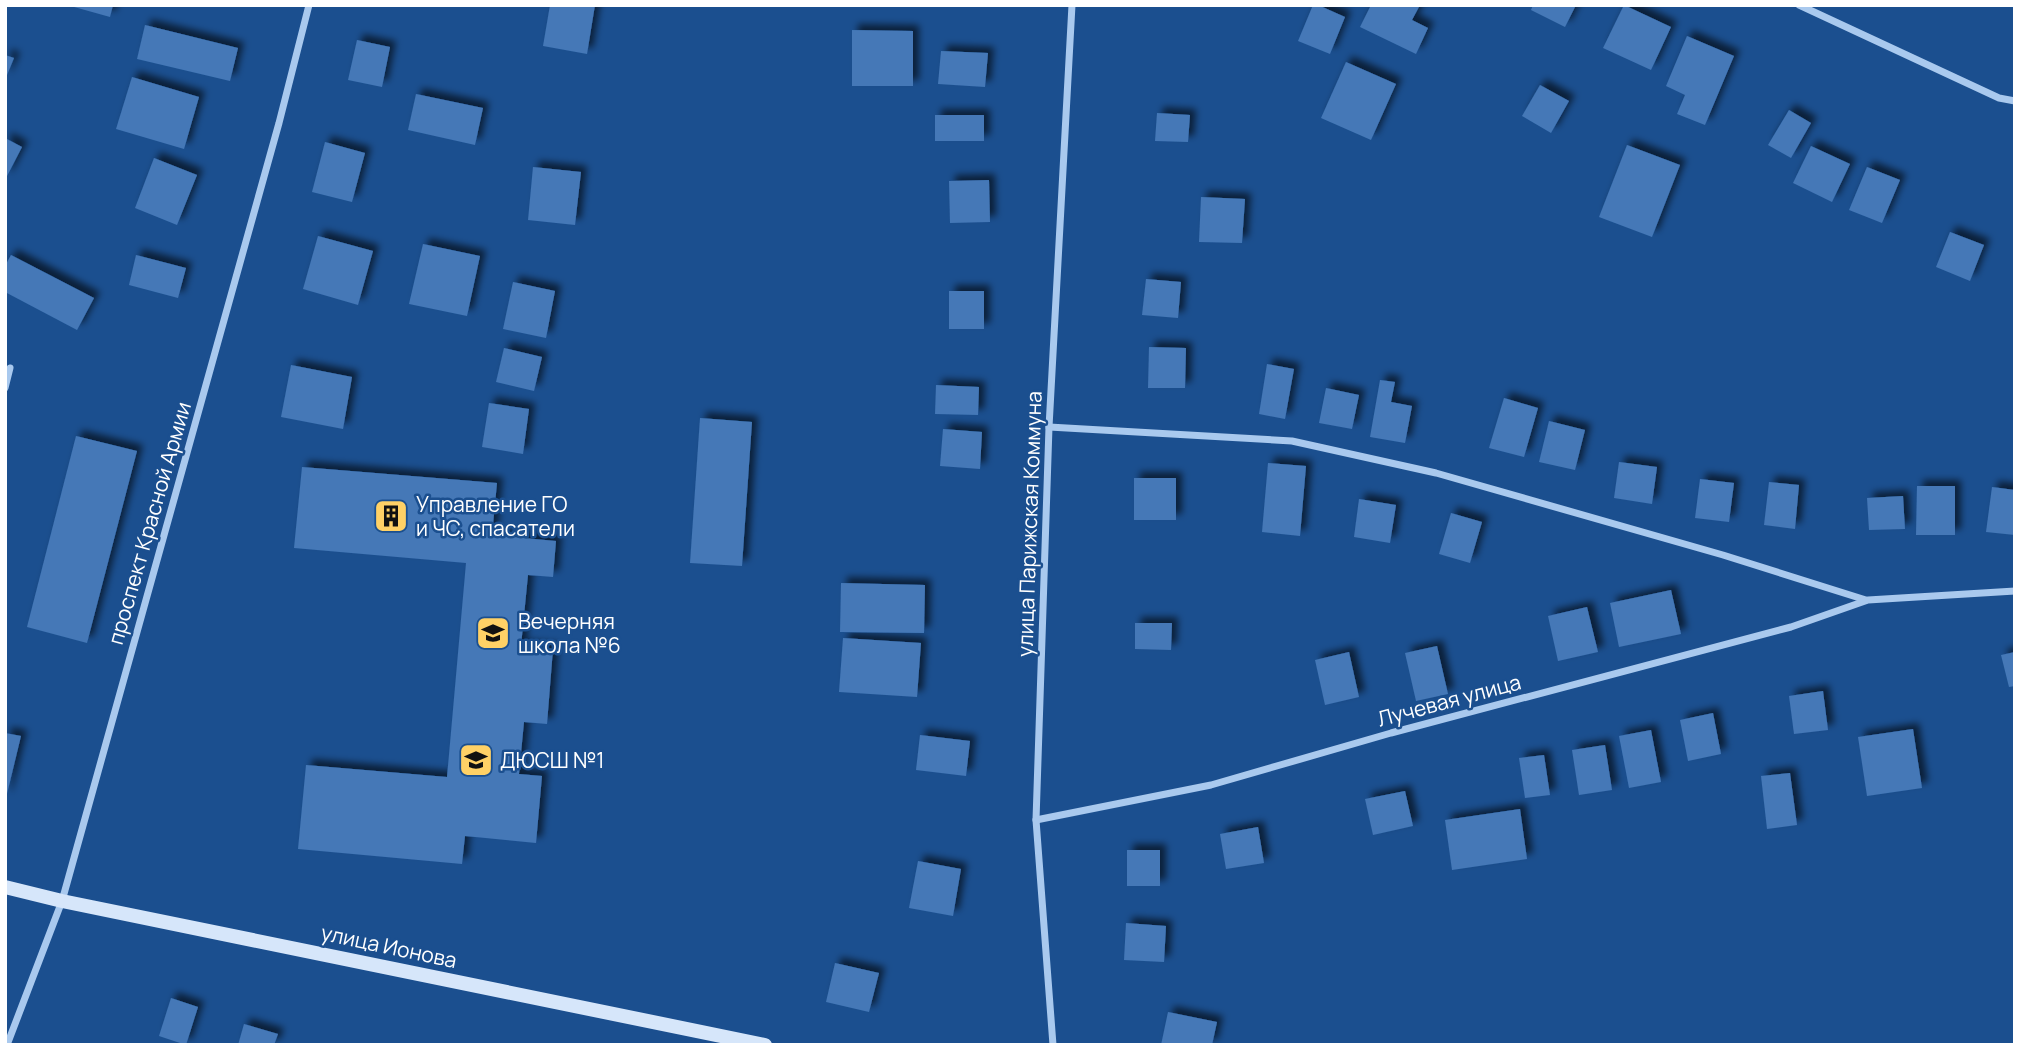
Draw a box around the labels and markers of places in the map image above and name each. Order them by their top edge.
place label: Управление ГО и ЧС, спасатели [416,490,575,542]
building icon: Управление ГО и ЧС, спасатели [372,497,410,535]
place label: Вечерняя школа №6 [518,607,621,659]
school or university icon: Вечерняя школа №6 [474,614,512,652]
school or university icon: ДЮСШ №1 [457,741,495,779]
place label: ДЮСШ №1 [500,746,604,774]

